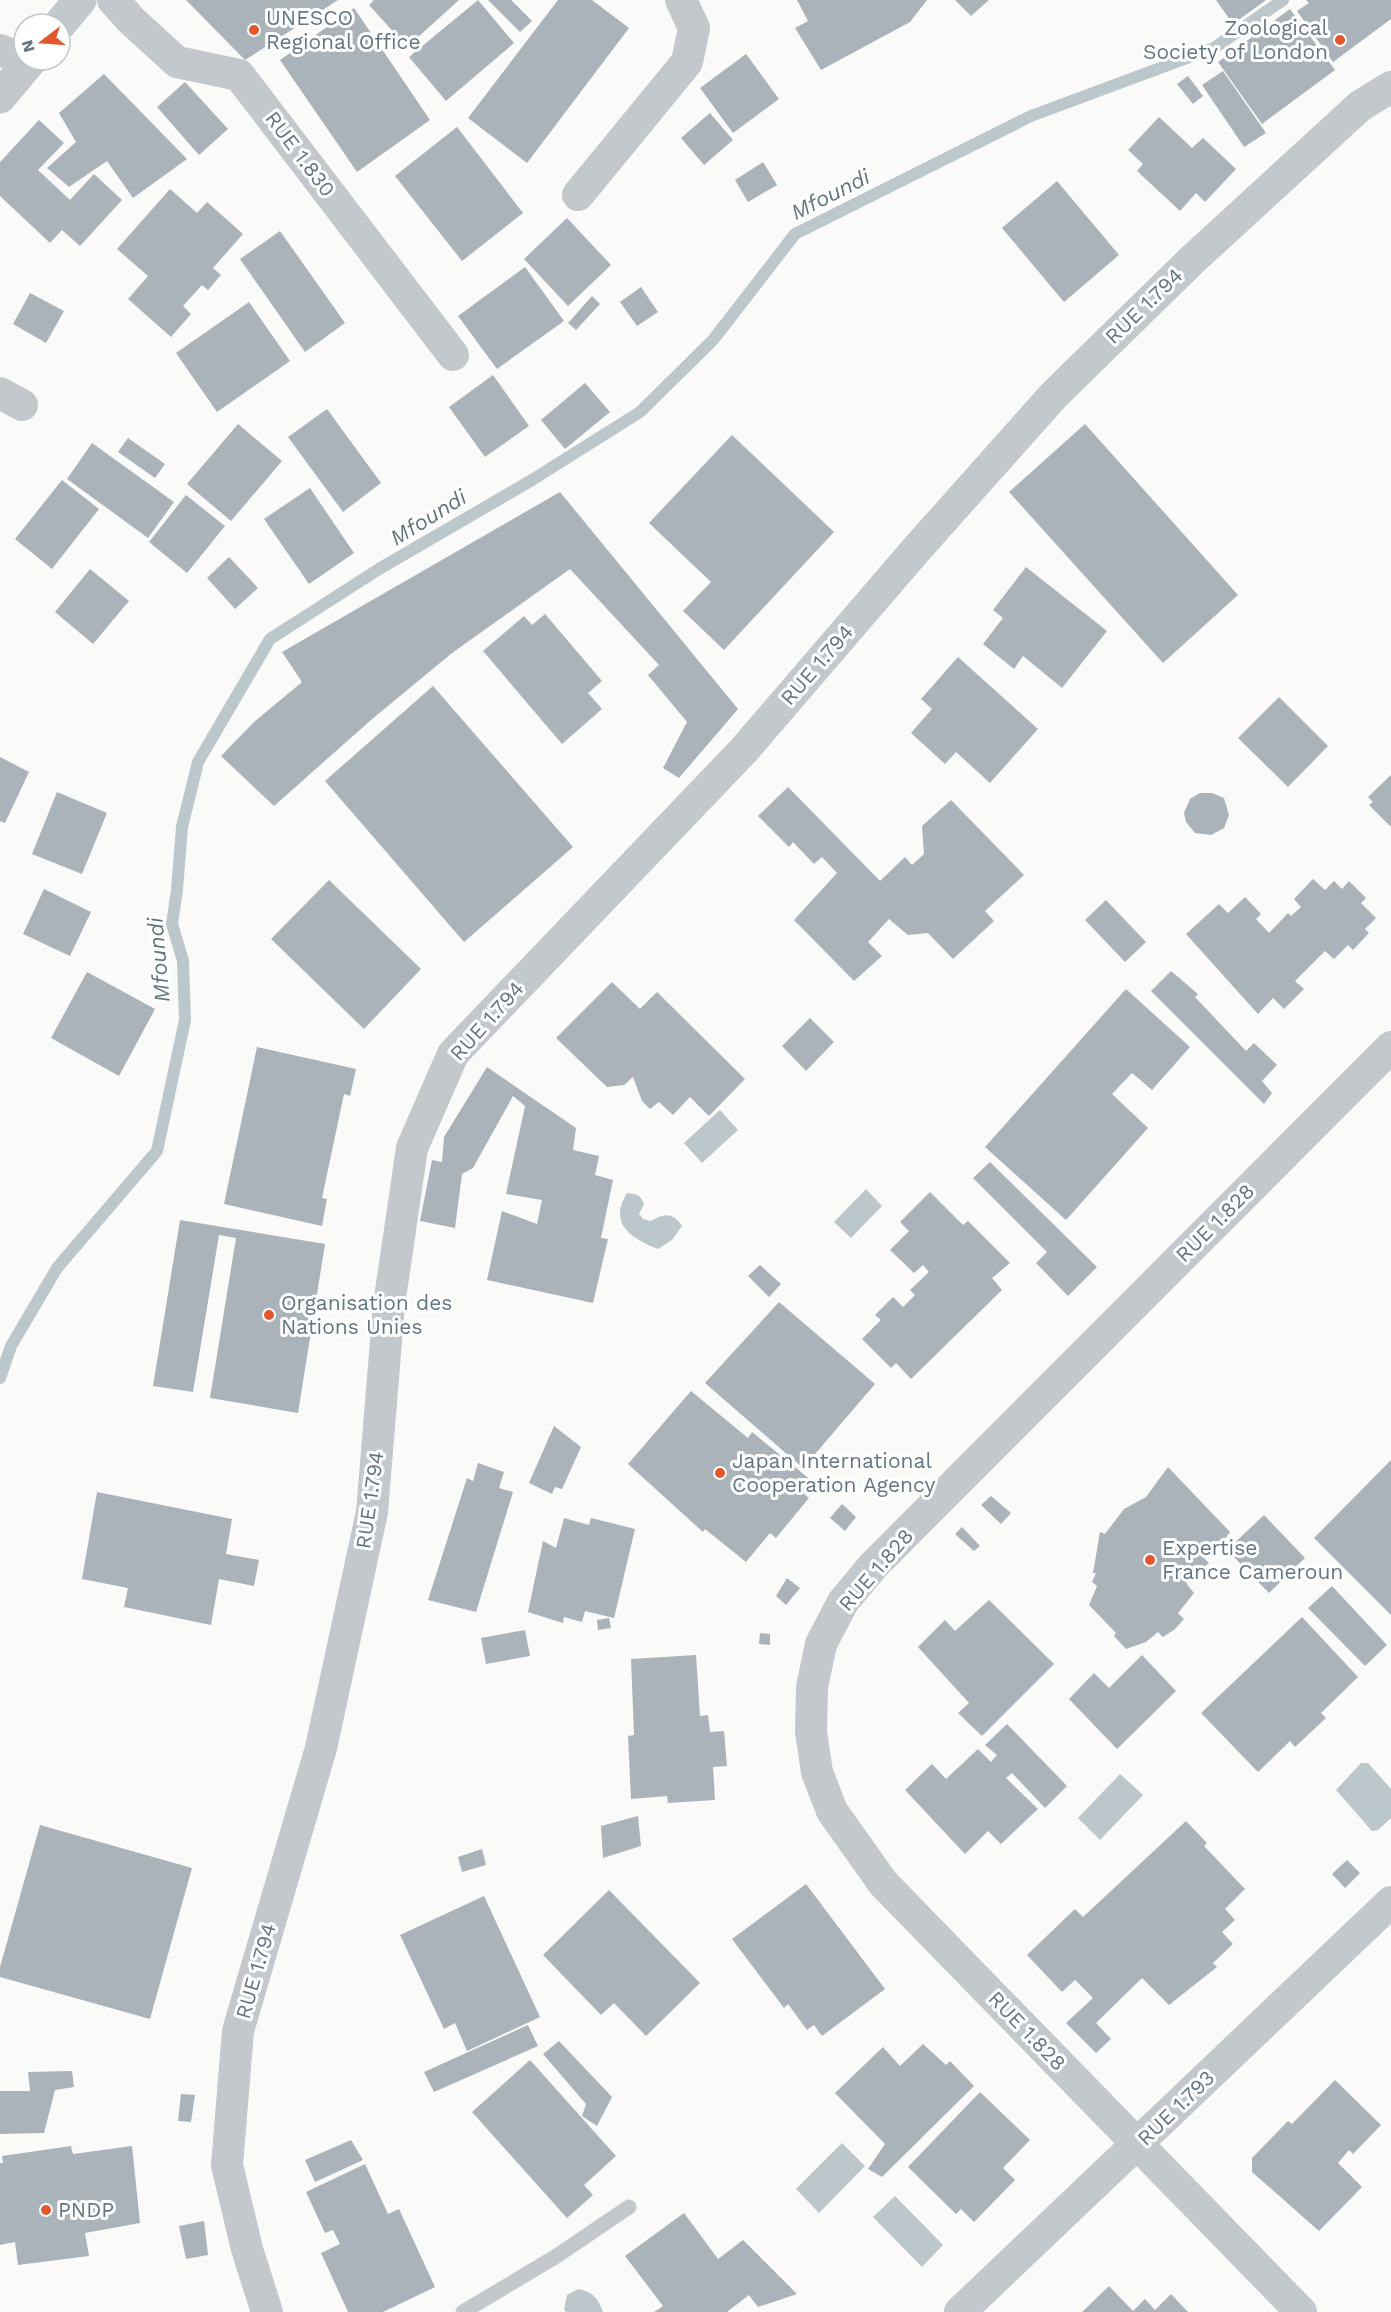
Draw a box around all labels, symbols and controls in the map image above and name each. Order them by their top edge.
place label: UNESCO Regional Office [266,5,421,54]
north arrow [12,12,72,72]
place label: Zoological Society of London [1143,15,1329,64]
marker: UNESCO Regional Office [247,23,261,37]
marker: Zoological Society of London [1333,33,1347,47]
text: N [17,38,39,55]
street label: RUE 1.830 [260,106,341,201]
water label: Mfoundi [787,163,875,225]
street label: RUE 1.794 [1100,262,1188,349]
water label: Mfoundi [385,484,472,551]
street label: RUE 1.794 [775,619,858,710]
water label: Mfoundi [142,915,175,1004]
street label: RUE 1.794 [444,976,529,1066]
street label: RUE 1.828 [1170,1178,1259,1267]
place label: Organisation des Nations Unies [281,1290,452,1339]
marker: Organisation des Nations Unies [262,1308,276,1322]
place label: Japan International Cooperation Agency [732,1448,935,1497]
street label: RUE 1.794 [350,1449,389,1550]
marker: Japan International Cooperation Agency [713,1466,727,1480]
street label: RUE 1.828 [833,1523,918,1616]
place label: Expertise France Cameroun [1162,1535,1343,1584]
marker: Expertise France Cameroun [1143,1553,1157,1567]
street label: RUE 1.794 [230,1920,281,2022]
street label: RUE 1.828 [983,1986,1071,2076]
street label: RUE 1.793 [1132,2065,1219,2150]
place label: PNDP [58,2197,114,2222]
marker: PNDP [39,2203,53,2217]

